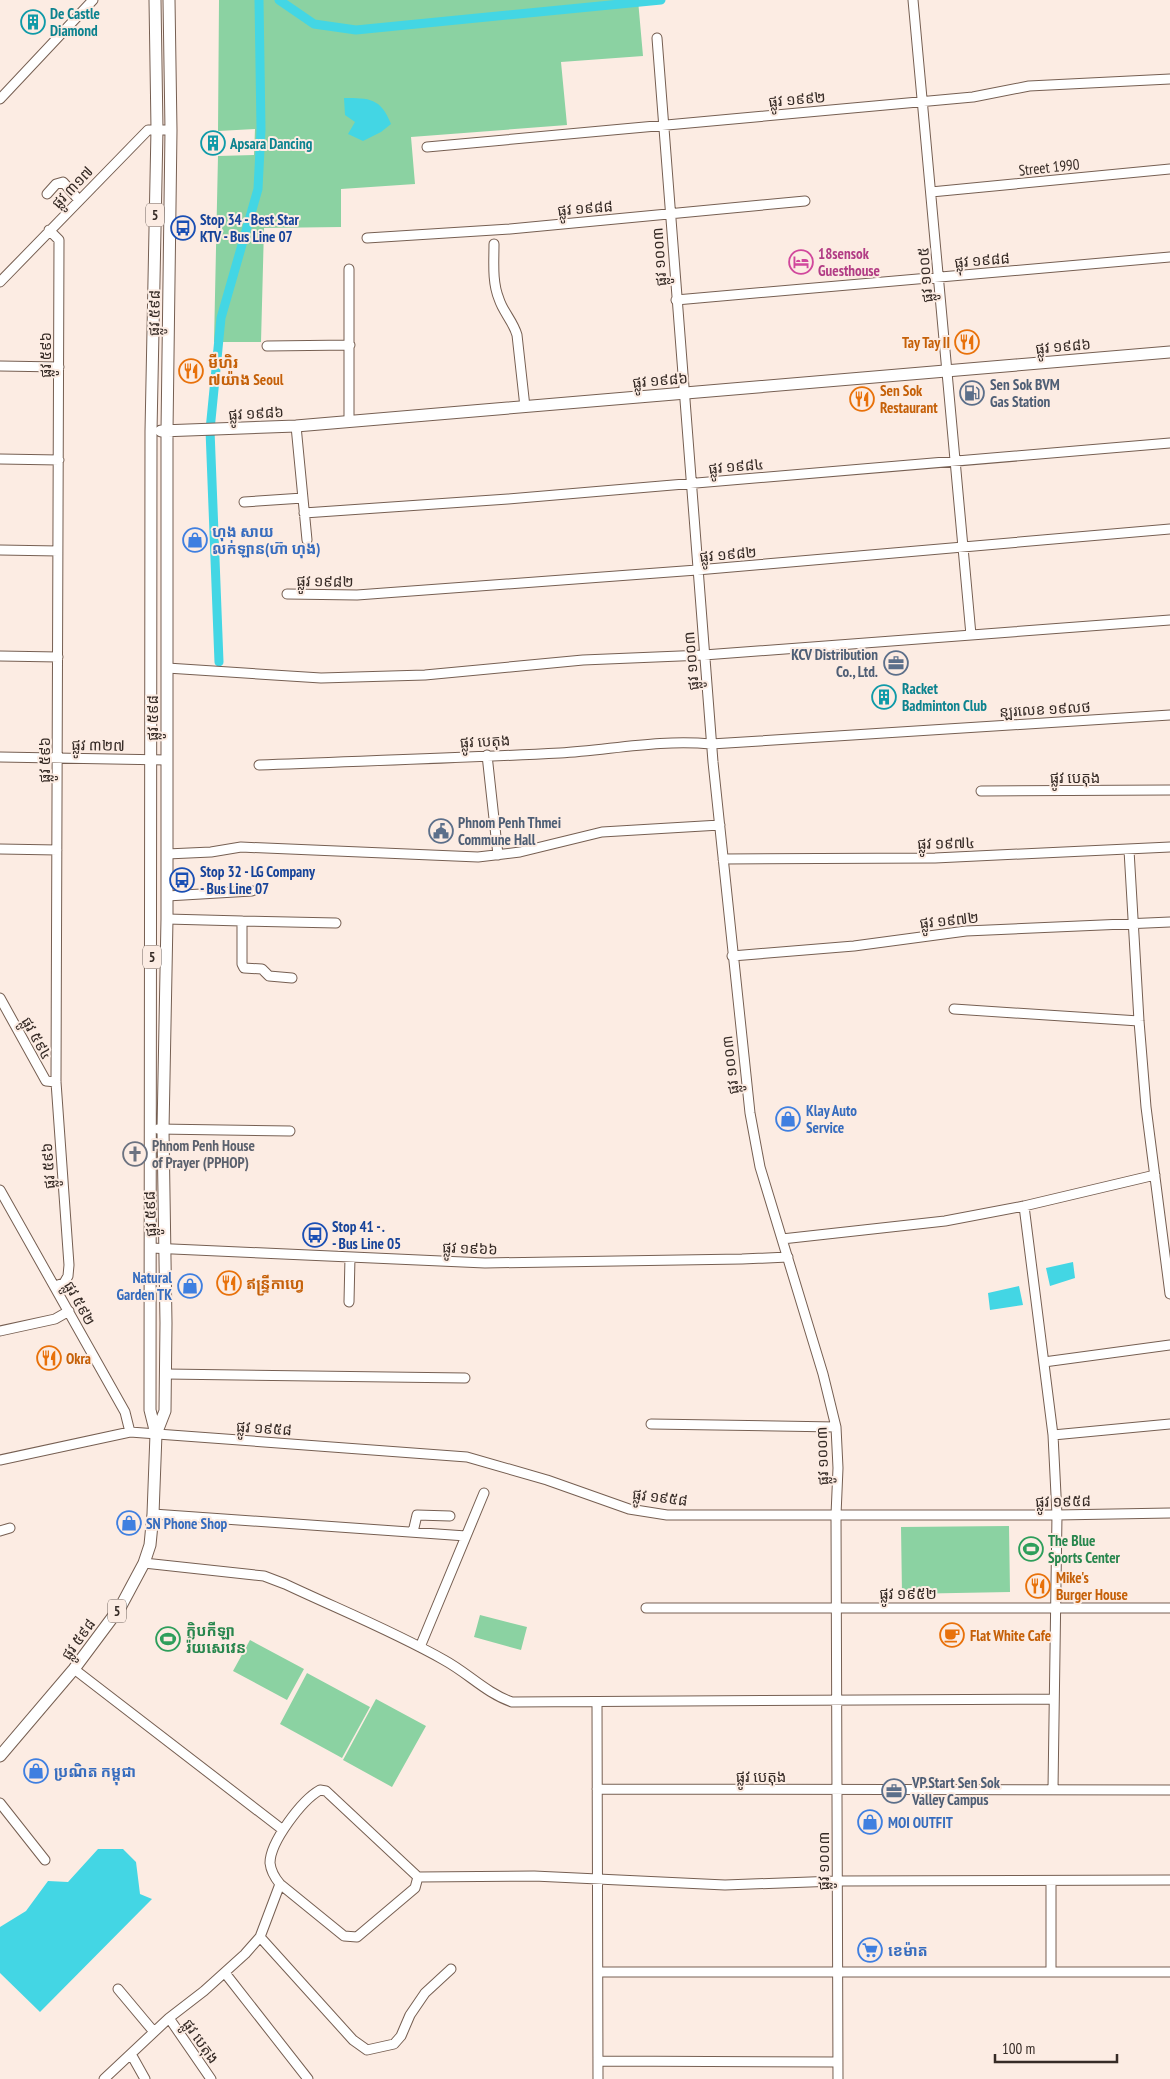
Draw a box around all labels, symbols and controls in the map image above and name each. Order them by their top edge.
place label: De Castle Diamond [50,4,100,40]
building icon: De Castle Diamond [20,9,46,35]
street label: ផ្លូវ ១៩៩២ [768,87,827,115]
building icon: Apsara Dancing [200,130,226,156]
place label: Apsara Dancing [229,134,313,153]
street label: Street 1990 [1018,154,1081,180]
street label: ផ្លូវ ៣១៧ [47,162,100,215]
street label: ផ្លូវ ១៩៨៨ [556,196,614,224]
road number: 5 [146,204,164,226]
place label: Stop 34 - Best Star KTV - Bus Line 07 [200,210,299,246]
bus stop icon: Stop 34 - Best Star KTV - Bus Line 07 [170,215,196,241]
street label: ផ្លូវ ១០០៣ [647,227,675,287]
place label: 18sensok Guesthouse [818,244,880,280]
street label: ផ្លូវ ១០០៥ [913,246,941,304]
street label: ផ្លុវ ១៩៨៨ [953,248,1011,276]
hotel icon: 18sensok Guesthouse [788,249,814,275]
street label: ផ្លូវ ៥៩៨ [144,290,168,336]
restaurant icon: Tay Tay II [954,329,980,355]
street label: ផ្លូវ ៥៩៦ [36,332,59,378]
place label: Tay Tay II [902,333,950,352]
street label: ផ្លូវ ១៩៨៦ [1034,334,1092,362]
place label: មីហិរ ៧យ៉ាង Seoul [208,353,284,389]
restaurant icon: មីហិរ ៧យ៉ាង Seoul [178,358,204,384]
street label: ផ្លូវ ១៩៨៦ [631,368,689,396]
place label: Sen Sok BVM Gas Station [990,375,1060,411]
fuel station icon: Sen Sok BVM Gas Station [959,380,985,406]
place label: Sen Sok Restaurant [880,381,938,417]
restaurant icon: Sen Sok Restaurant [849,386,875,412]
street label: ផ្លូវ ១៩៨៦ [228,402,285,428]
street label: ផ្លូវ ១៩៨៤ [707,454,765,482]
place label: ហុង សាយ លក់ឡាន(ហ៊ា ហុង) [212,522,320,559]
shop icon: ហុង សាយ លក់ឡាន(ហ៊ា ហុង) [182,527,208,553]
street label: ផ្លូវ ១៩៨២ [699,542,758,570]
street label: ផ្លូវ ១៩៨២ [296,571,354,595]
street label: ផ្លូវ ១០០៣ [679,630,707,691]
place label: KCV Distribution Co., Ltd. [791,645,878,681]
office icon: KCV Distribution Co., Ltd. [883,650,909,676]
place label: Racket Badminton Club [902,679,987,715]
building icon: Racket Badminton Club [871,684,897,710]
street label: ផ្លូវ ៥៩៨ [143,695,166,741]
street label: ន្ឡរលេខ ១៩លថ [999,697,1091,721]
street label: ផ្លូវ បេតុង [459,730,511,756]
street label: ផ្លូវ ៣២៧ [71,735,125,759]
street label: ផ្លូវ ៥៩៦ [35,737,58,783]
street label: ផ្លូវ បេតុង [1050,768,1100,791]
place label: Phnom Penh Thmei Commune Hall [458,813,561,849]
public building icon: Phnom Penh Thmei Commune Hall [428,818,454,844]
street label: ផ្លូវ ១៩៧៤ [917,833,975,857]
place label: Stop 32 - LG Company - Bus Line 07 [200,862,316,898]
bus stop icon: Stop 32 - LG Company - Bus Line 07 [169,867,195,893]
street label: ផ្លូវ ១៩៧២ [918,907,980,937]
road number: 5 [143,946,161,969]
street label: ផ្លូវ ៥៩៤ [14,1013,57,1065]
street label: ផ្លូវ ១០០៣ [717,1034,747,1095]
place label: Klay Auto Service [806,1101,857,1137]
shop icon: Klay Auto Service [775,1106,801,1132]
place label: Phnom Penh House of Prayer (PPHOP) [152,1136,255,1172]
church icon: Phnom Penh House of Prayer (PPHOP) [122,1141,148,1167]
street label: ផ្លូវ ៥៩៦ [37,1142,64,1190]
street label: ផ្លូវ ៥៩៨ [140,1190,165,1237]
place label: Stop 41 - . - Bus Line 05 [332,1217,401,1253]
bus stop icon: Stop 41 - . - Bus Line 05 [302,1222,328,1248]
street label: ផ្លូវ ១៩៦៦ [442,1238,498,1263]
place label: Natural Garden TK [117,1268,172,1304]
restaurant icon: ឥន្ទ្រីកាហ្វេ [216,1270,242,1296]
shop icon: Natural Garden TK [177,1273,203,1299]
place label: ឥន្ទ្រីកាហ្វេ [246,1274,304,1296]
street label: ផ្លូវ ៥៩២ [56,1277,100,1331]
restaurant icon: Okra [36,1345,62,1371]
place label: Okra [66,1349,91,1368]
street label: ផ្លូវ ១៩៥៨ [235,1417,292,1444]
street label: ផ្លូវ ១០០៣ [811,1426,837,1486]
street label: ផ្លូវ ១៩៥៨ [631,1484,689,1514]
street label: ផ្លូវ ១៩៥៨ [1035,1491,1091,1515]
shop icon: SN Phone Shop [116,1510,142,1536]
place label: SN Phone Shop [146,1514,228,1533]
place label: The Blue Sports Center [1048,1531,1121,1567]
sports icon: The Blue Sports Center [1018,1536,1044,1562]
place label: Mike's Burger House [1056,1568,1128,1604]
restaurant icon: Mike's Burger House [1025,1573,1051,1599]
street label: ផ្លូវ ១៩៥២ [879,1584,937,1607]
road number: 5 [108,1600,126,1622]
street label: ផ្លូវ ៥៩៨ [57,1615,103,1666]
place label: ក្លិបកីឡា រ៉យសេវេន [186,1621,246,1657]
cafe icon: Flat White Cafe [939,1622,965,1648]
sports icon: ក្លិបកីឡា រ៉យសេវេន [155,1626,181,1652]
place label: Flat White Cafe [970,1626,1051,1645]
shop icon: ប្រណិត កម្ពុជា [23,1758,49,1784]
place label: ប្រណិត កម្ពុជា [54,1762,136,1786]
street label: ផ្លូវ បេតុង [736,1767,786,1790]
place label: VP.Start Sen Sok Valley Campus [911,1773,1001,1809]
office icon: VP.Start Sen Sok Valley Campus [881,1778,907,1804]
shop icon: MOI OUTFIT [857,1809,883,1835]
place label: MOI OUTFIT [888,1813,953,1832]
street label: ផ្លូវ ១០០៣ [814,1831,837,1891]
supermarket icon: ខេម៉ាត [857,1937,883,1963]
place label: ខេម៉ាត [888,1941,928,1960]
street label: ផ្លូវ បេតុង [175,2015,223,2070]
scale bar [995,2032,1118,2064]
text: 100 m [1002,2039,1035,2058]

